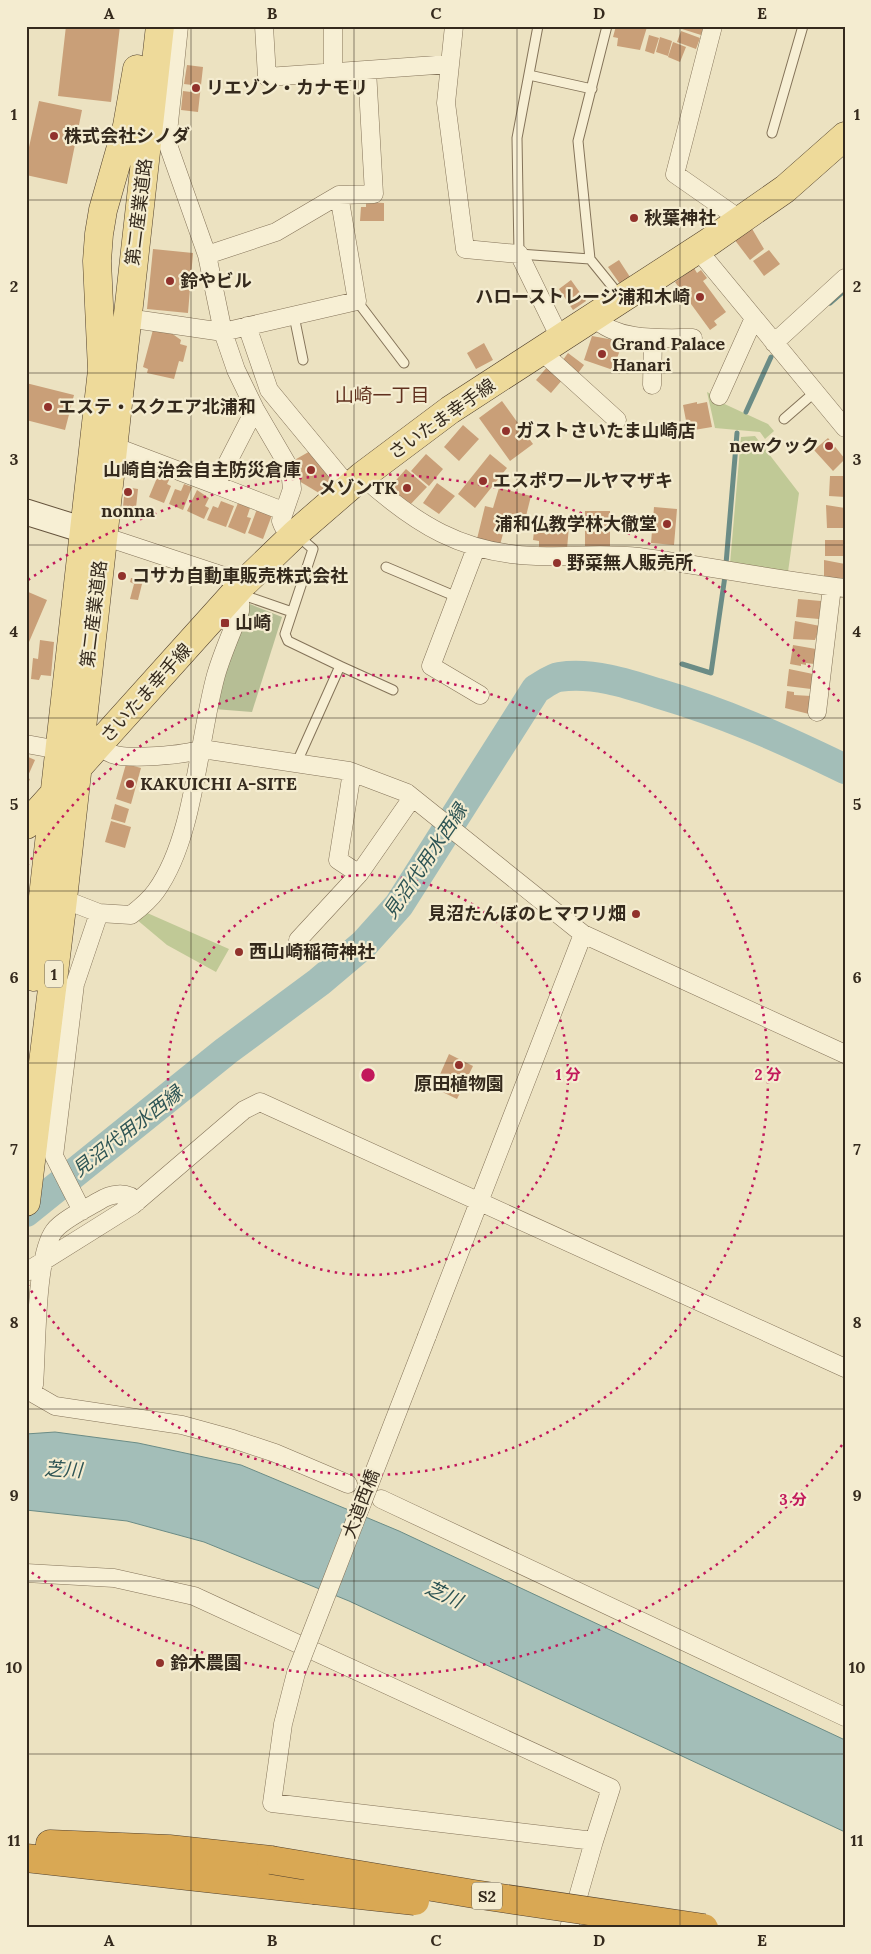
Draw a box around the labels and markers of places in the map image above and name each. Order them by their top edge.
place label: リエゾン・カナモリ [206,76,368,99]
marker: リエゾン・カナモリ [190,82,202,94]
place label: 株式会社シノダ [64,124,190,147]
marker: 株式会社シノダ [48,130,60,142]
place label: 秋葉神社 [644,206,716,229]
marker: 秋葉神社 [628,212,640,224]
place label: 鈴やビル [180,269,252,292]
marker: 鈴やビル [164,275,176,287]
place label: ハローストレージ浦和木崎 [475,285,690,308]
marker: ハローストレージ浦和木崎 [694,291,706,303]
place label: Grand Palace Hanari [612,332,726,376]
marker: Grand Palace Hanari [596,348,608,360]
place label: エステ・スクエア北浦和 [58,395,256,418]
marker: エステ・スクエア北浦和 [42,401,54,413]
place label: ガストさいたま山崎店 [516,419,695,442]
marker: ガストさいたま山崎店 [500,425,512,437]
place label: newクック [729,434,819,457]
marker: newクック [823,440,835,452]
place label: 山崎自治会自主防災倉庫 [103,458,301,481]
marker: 山崎自治会自主防災倉庫 [305,464,317,476]
place label: エスポワールヤマザキ [493,469,673,492]
marker: エスポワールヤマザキ [477,475,489,487]
place label: メゾンTK [318,476,397,499]
marker: メゾンTK [401,482,413,494]
marker: nonna [122,486,134,498]
place label: nonna [101,499,156,522]
place label: 浦和仏教学林大徹堂 [495,512,657,535]
marker: 浦和仏教学林大徹堂 [661,518,673,530]
place label: 野菜無人販売所 [567,551,693,574]
marker: 野菜無人販売所 [551,557,563,569]
place label: コサカ自動車販売株式会社 [132,564,348,587]
marker: コサカ自動車販売株式会社 [116,570,128,582]
place label: 山崎 [235,611,271,634]
marker: 山崎 [219,617,231,629]
place label: KAKUICHI A-SITE [140,772,297,795]
marker: KAKUICHI A-SITE [124,778,136,790]
place label: 見沼たんぼのヒマワリ畑 [428,902,626,925]
marker: 見沼たんぼのヒマワリ畑 [630,908,642,920]
place label: 西山崎稲荷神社 [249,940,375,963]
marker: 西山崎稲荷神社 [233,946,245,958]
marker: 原田植物園 [453,1059,465,1071]
centre of rings [359,1066,377,1084]
place label: 原田植物園 [414,1072,504,1095]
place label: 鈴木農園 [170,1651,242,1674]
marker: 鈴木農園 [154,1657,166,1669]

